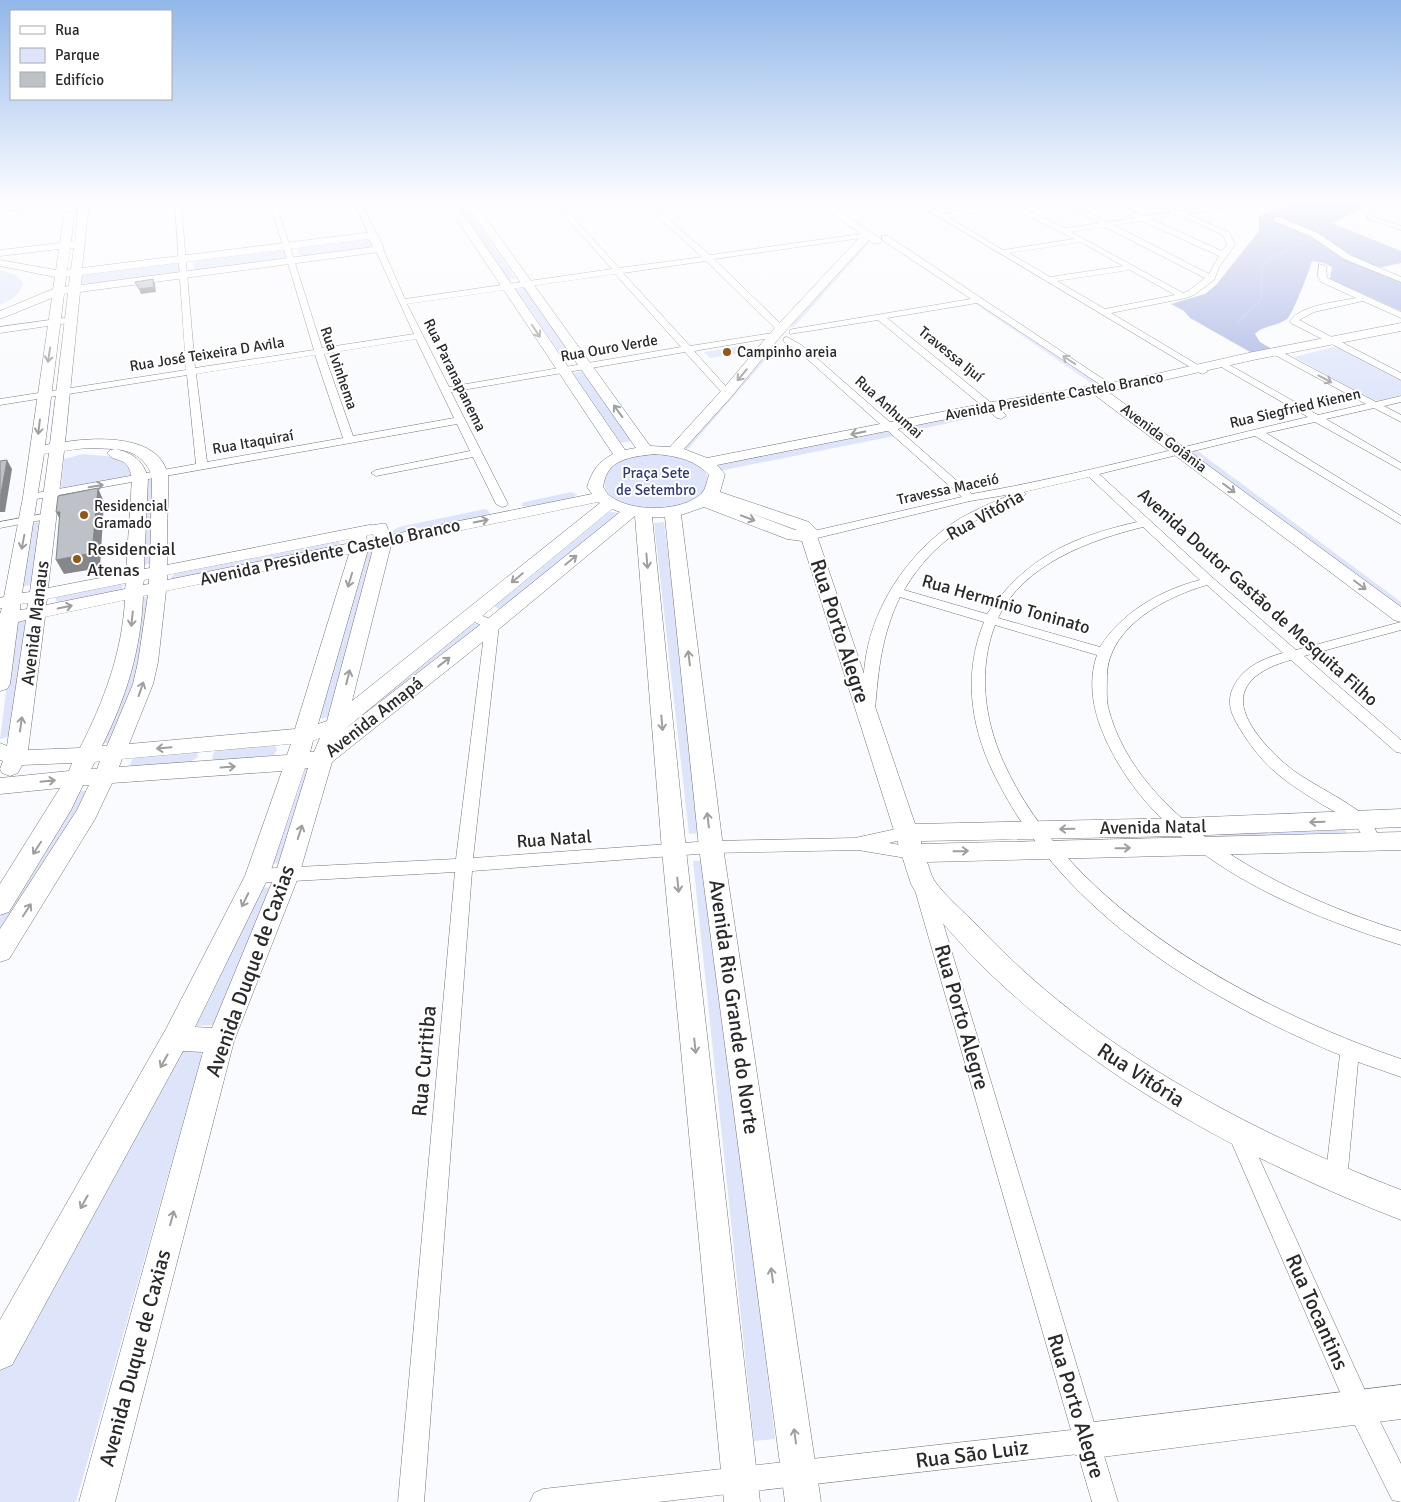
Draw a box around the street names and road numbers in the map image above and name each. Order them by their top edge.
street label: Rua Paranapanema [420,316,490,434]
street label: Travessa Ijuí [915,322,987,386]
street label: Rua Ivinhema [316,324,362,412]
street label: Rua Ouro Verde [559,331,659,365]
street label: Rua José Teixeira D Avila [128,333,286,375]
street label: Avenida Presidente Castelo Branco [943,368,1165,424]
street label: Rua Anhumai [851,372,927,442]
street label: Rua Siegfried Kienen [1228,384,1362,432]
street label: Avenida Goiânia [1117,400,1211,476]
street label: Rua Itaquiraí [211,426,295,458]
street label: Travessa Maceió [895,469,1001,509]
street label: Avenida Doutor Gastão de Mesquita Filho [1133,483,1383,711]
street label: Rua Vitória [943,485,1027,545]
street label: Avenida Presidente Castelo Branco [198,514,462,590]
street label: Rua Porto Alegre [804,556,876,706]
street label: Avenida Manaus [16,559,54,687]
street label: Rua Hermínio Toninato [919,569,1093,639]
street label: Avenida Amapá [321,672,427,762]
street label: Avenida Natal [1099,815,1207,839]
street label: Rua Natal [516,825,592,853]
street label: Avenida Duque de Caxias [200,862,300,1080]
street label: Avenida Rio Grande do Norte [703,878,765,1136]
street label: Rua Porto Alegre [929,941,995,1093]
street label: Rua Curitiba [406,1004,442,1118]
street label: Rua Vitória [1092,1037,1190,1113]
street label: Avenida Duque de Caxias [94,1247,176,1469]
street label: Rua Tocantins [1280,1250,1354,1374]
street label: Rua Porto Alegre [1042,1330,1110,1482]
street label: Rua São Luiz [914,1434,1030,1474]

